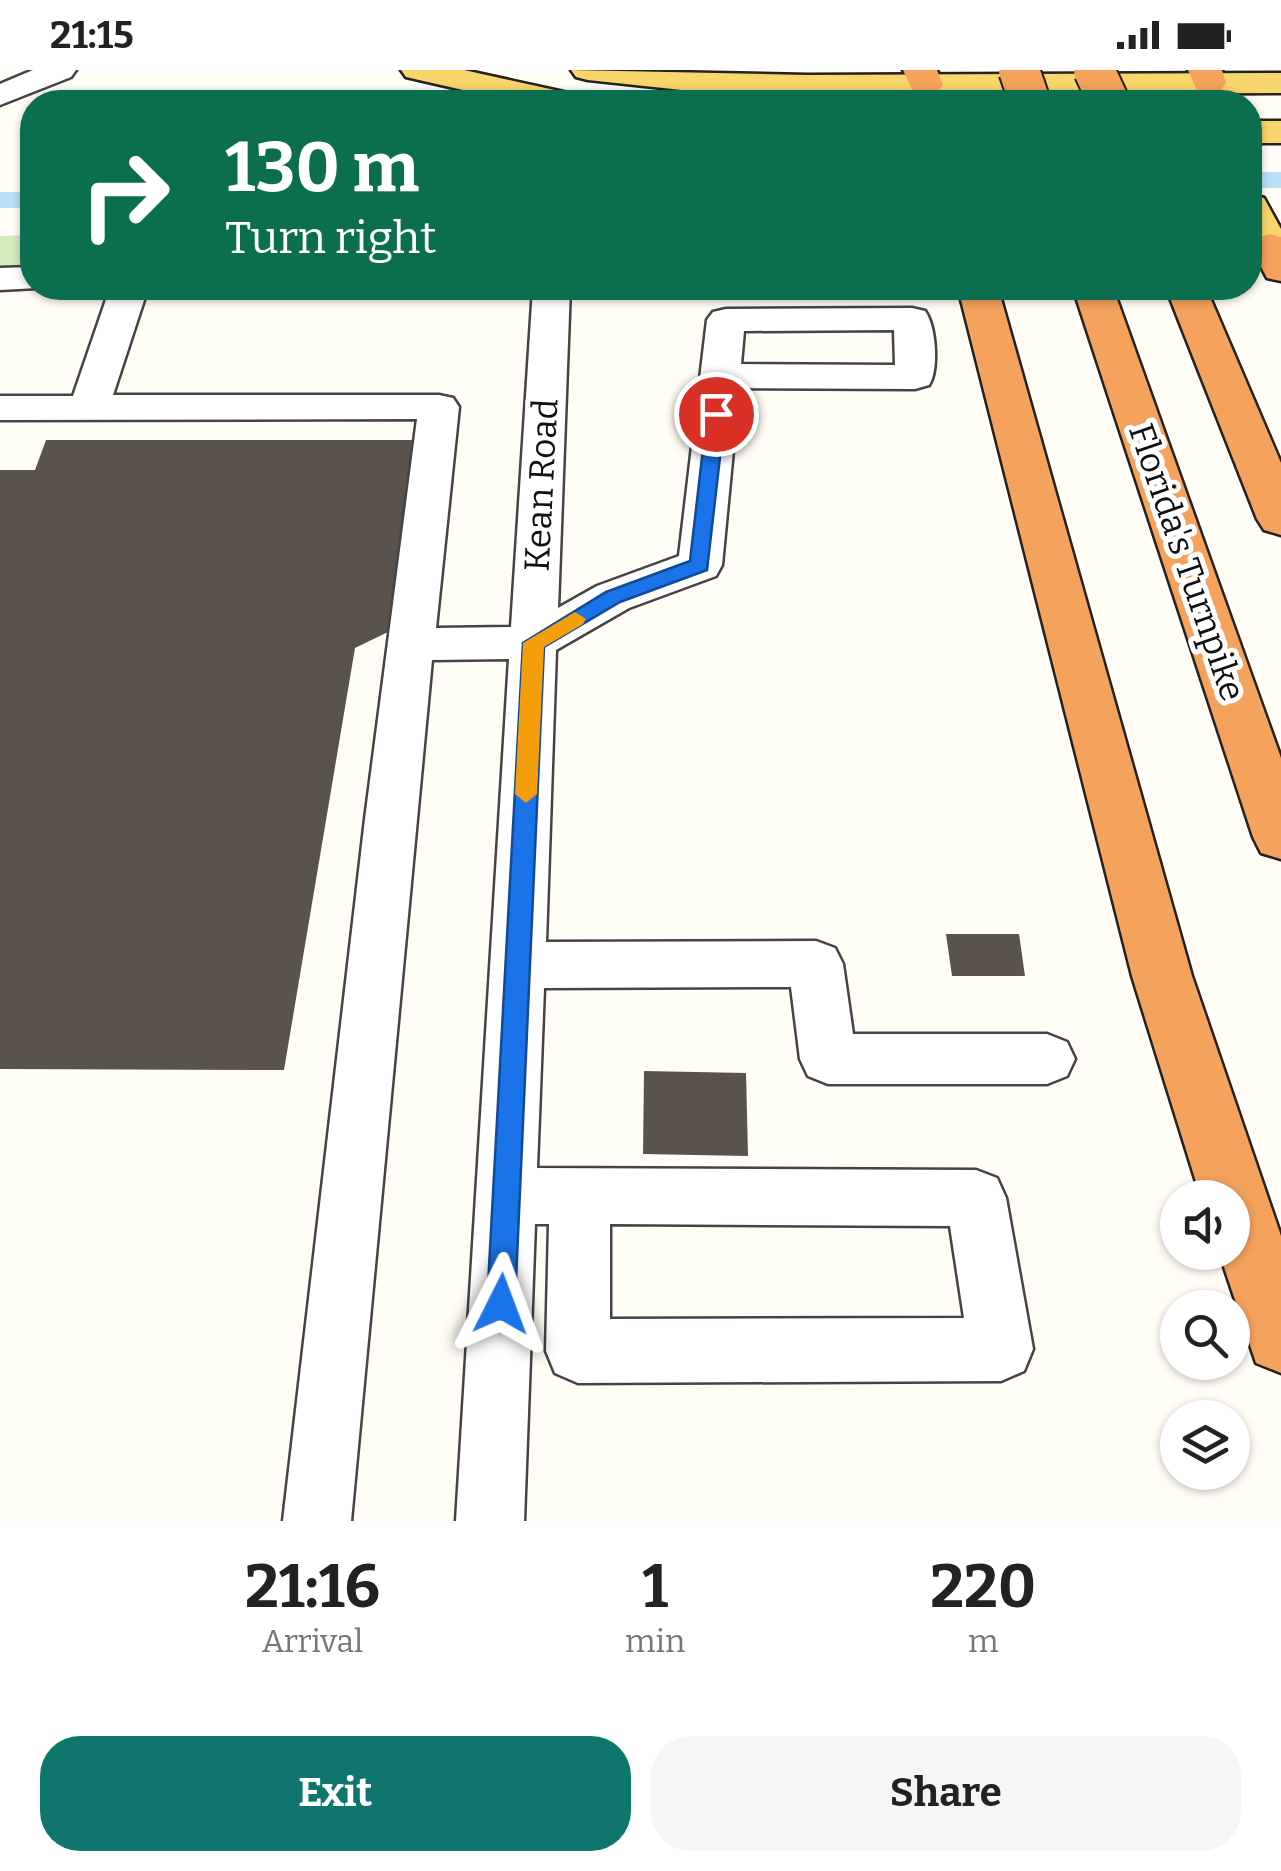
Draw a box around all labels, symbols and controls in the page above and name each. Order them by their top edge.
text: 21:15 [50,12,134,58]
text: 130 m [225,126,419,210]
icon: right [60,130,190,260]
text: Turn right [225,211,437,265]
pin [674,372,759,457]
icon: arrive [689,387,744,442]
street label: Kean Road [516,397,566,573]
street label: Florida's Turnpike [1120,418,1254,706]
map controls [1160,1180,1250,1490]
button: sound [1160,1180,1250,1270]
position arrow [449,1252,553,1356]
button: search [1160,1290,1250,1380]
button: layers [1160,1400,1250,1490]
text: 21:16 [245,1551,380,1623]
text: 1 [642,1551,668,1623]
text: 220 [930,1551,1036,1623]
text: Arrival [262,1622,363,1660]
text: min [625,1622,685,1660]
text: m [968,1622,998,1660]
button: Exit [40,1736,631,1851]
button: Share [651,1736,1241,1851]

